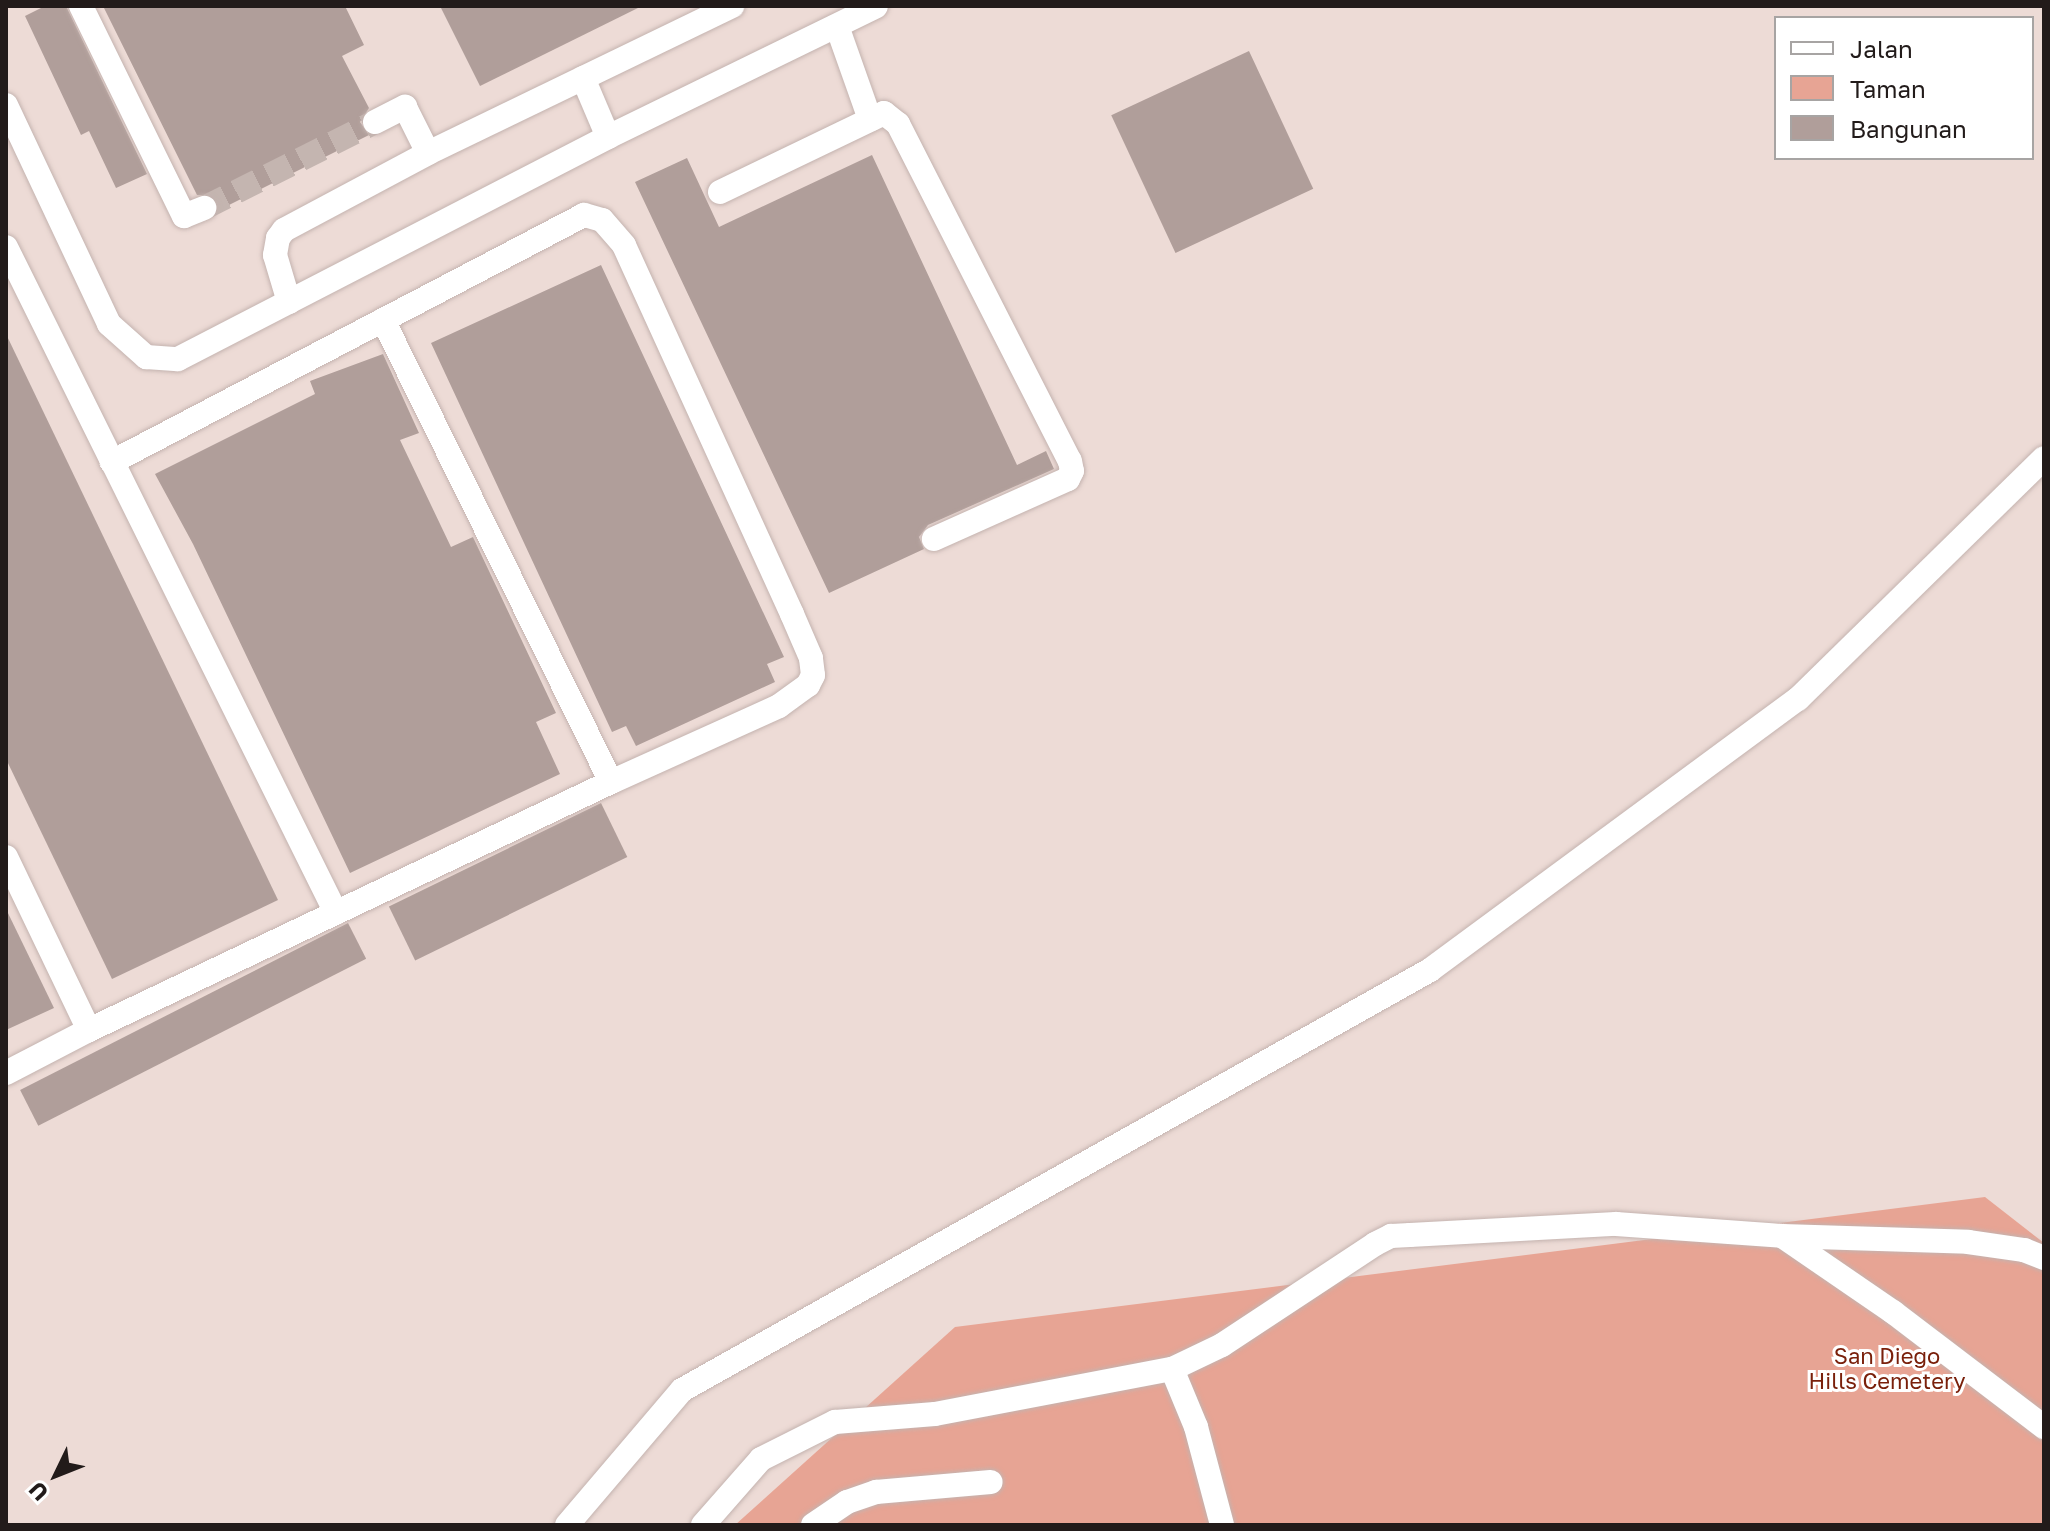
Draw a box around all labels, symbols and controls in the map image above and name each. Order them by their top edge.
legend [1774,16,2034,160]
text: Jalan [1850,34,1913,63]
text: Taman [1850,74,1926,103]
text: Bangunan [1850,114,1967,143]
park label: San Diego Hills Cemetery [1809,1342,1965,1394]
north arrow [16,1435,96,1515]
text: U [23,1477,53,1507]

